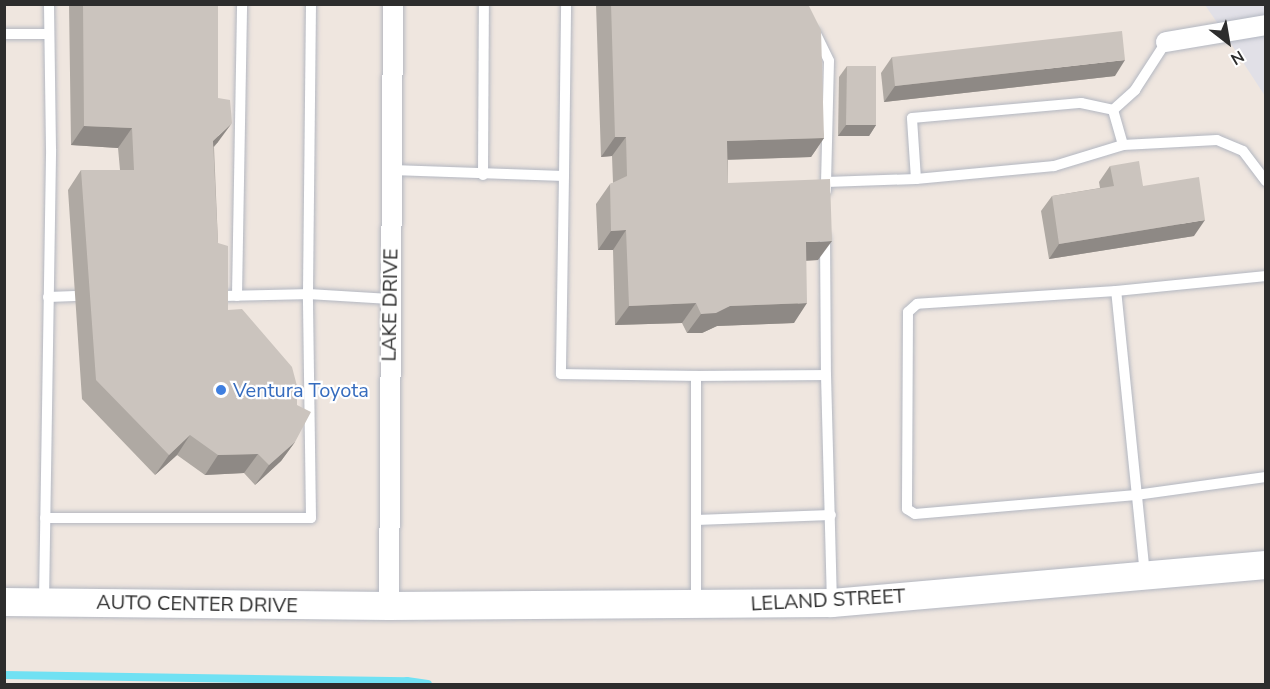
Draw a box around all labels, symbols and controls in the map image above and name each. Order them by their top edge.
north arrow [1198,12,1258,72]
text: N [1226,45,1248,70]
street label: LAKE DRIVE [377,248,403,362]
place label: Ventura Toyota [233,378,369,402]
marker: Ventura Toyota [214,383,228,397]
street label: LELAND STREET [750,584,906,616]
street label: AUTO CENTER DRIVE [96,590,298,618]

